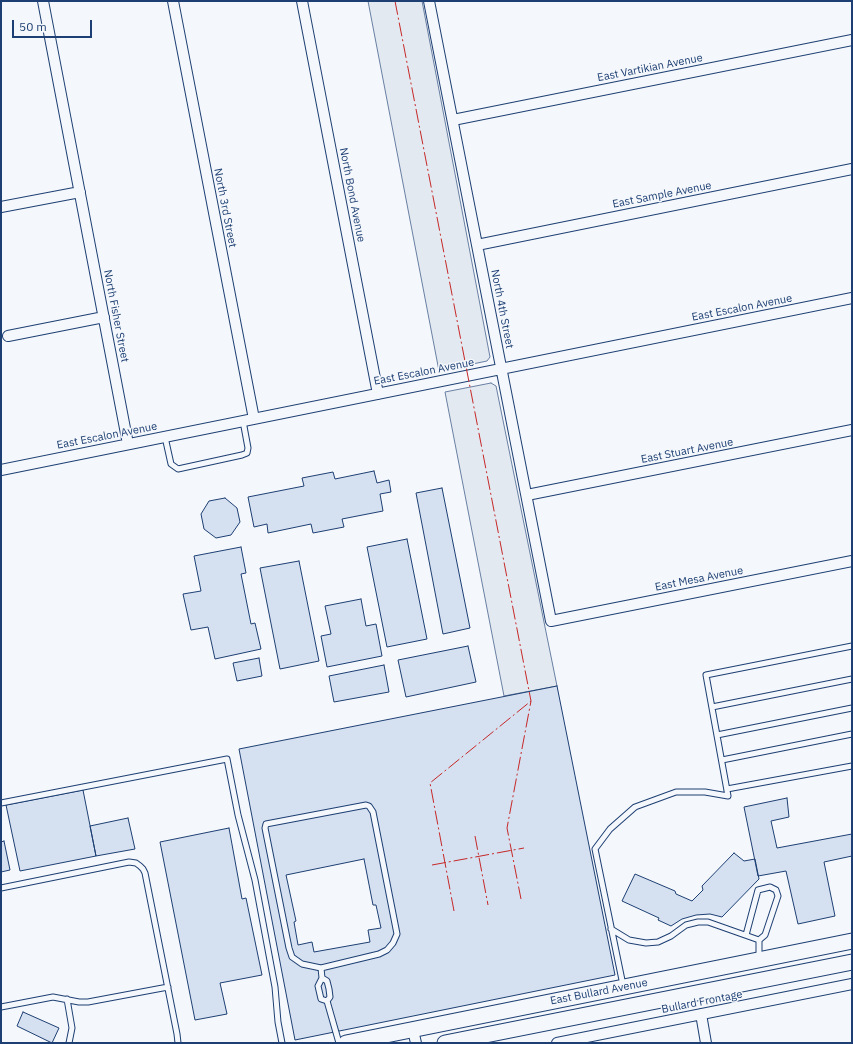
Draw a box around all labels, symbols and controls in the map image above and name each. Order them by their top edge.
scale bar [14,12,94,38]
text: 50 m [19,19,47,34]
street label: East Vartikian Avenue [596,51,704,85]
street label: North Bond Avenue [336,147,368,243]
street label: North 3rd Street [211,167,239,249]
street label: East Sample Avenue [611,179,713,211]
street label: North 4th Street [488,268,516,350]
street label: North Fisher Street [101,269,131,363]
street label: East Escalon Avenue [691,292,793,324]
street label: East Escalon Avenue [373,356,475,388]
street label: East Escalon Avenue [56,420,158,452]
street label: East Stuart Avenue [640,436,734,466]
street label: East Mesa Avenue [654,564,744,594]
street label: East Bullard Avenue [549,976,649,1008]
street label: Bullard Frontage [660,988,744,1016]

